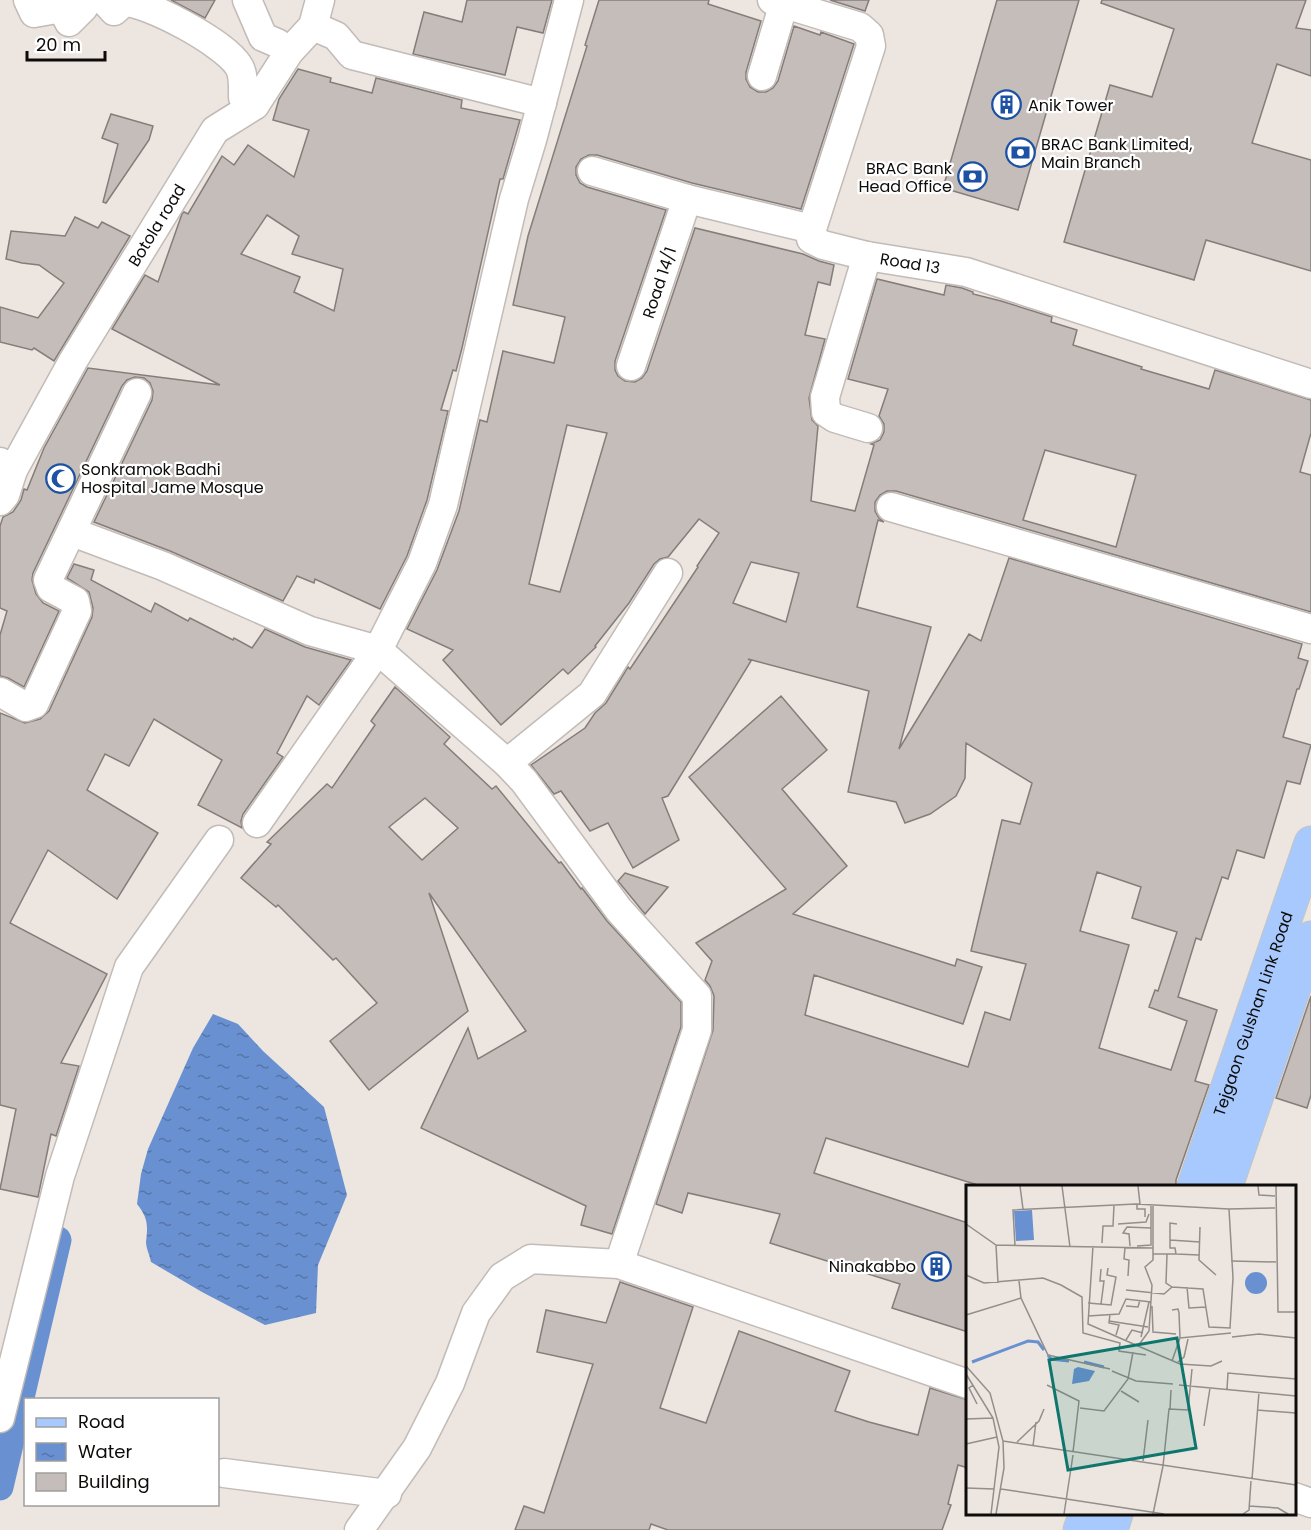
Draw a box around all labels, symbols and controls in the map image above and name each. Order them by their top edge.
scale bar [27,24,105,62]
text: 20 m [36,32,81,57]
building icon: Anik Tower [991,89,1023,121]
place label: Anik Tower [1028,94,1113,117]
place label: BRAC Bank Limited, Main Branch [1041,133,1192,174]
bank icon: BRAC Bank Limited, Main Branch [1004,137,1036,169]
place label: BRAC Bank Head Office [858,157,953,198]
bank icon: BRAC Bank Head Office [957,161,989,193]
street label: Botola road [122,179,191,271]
street label: Road 14/1 [636,244,682,321]
street label: Road 13 [878,247,942,279]
place label: Sonkramok Badhi Hospital Jame Mosque [81,458,264,499]
mosque icon: Sonkramok Badhi Hospital Jame Mosque [44,462,76,494]
street label: Tejgaon Gulshan Link Road [1207,908,1298,1119]
inset map [966,1185,1296,1515]
building icon: Ninakabbo [921,1250,953,1282]
place label: Ninakabbo [829,1255,916,1278]
legend [24,1398,219,1506]
text: Road [78,1409,125,1434]
text: Water [78,1439,132,1464]
text: Building [78,1469,150,1494]

